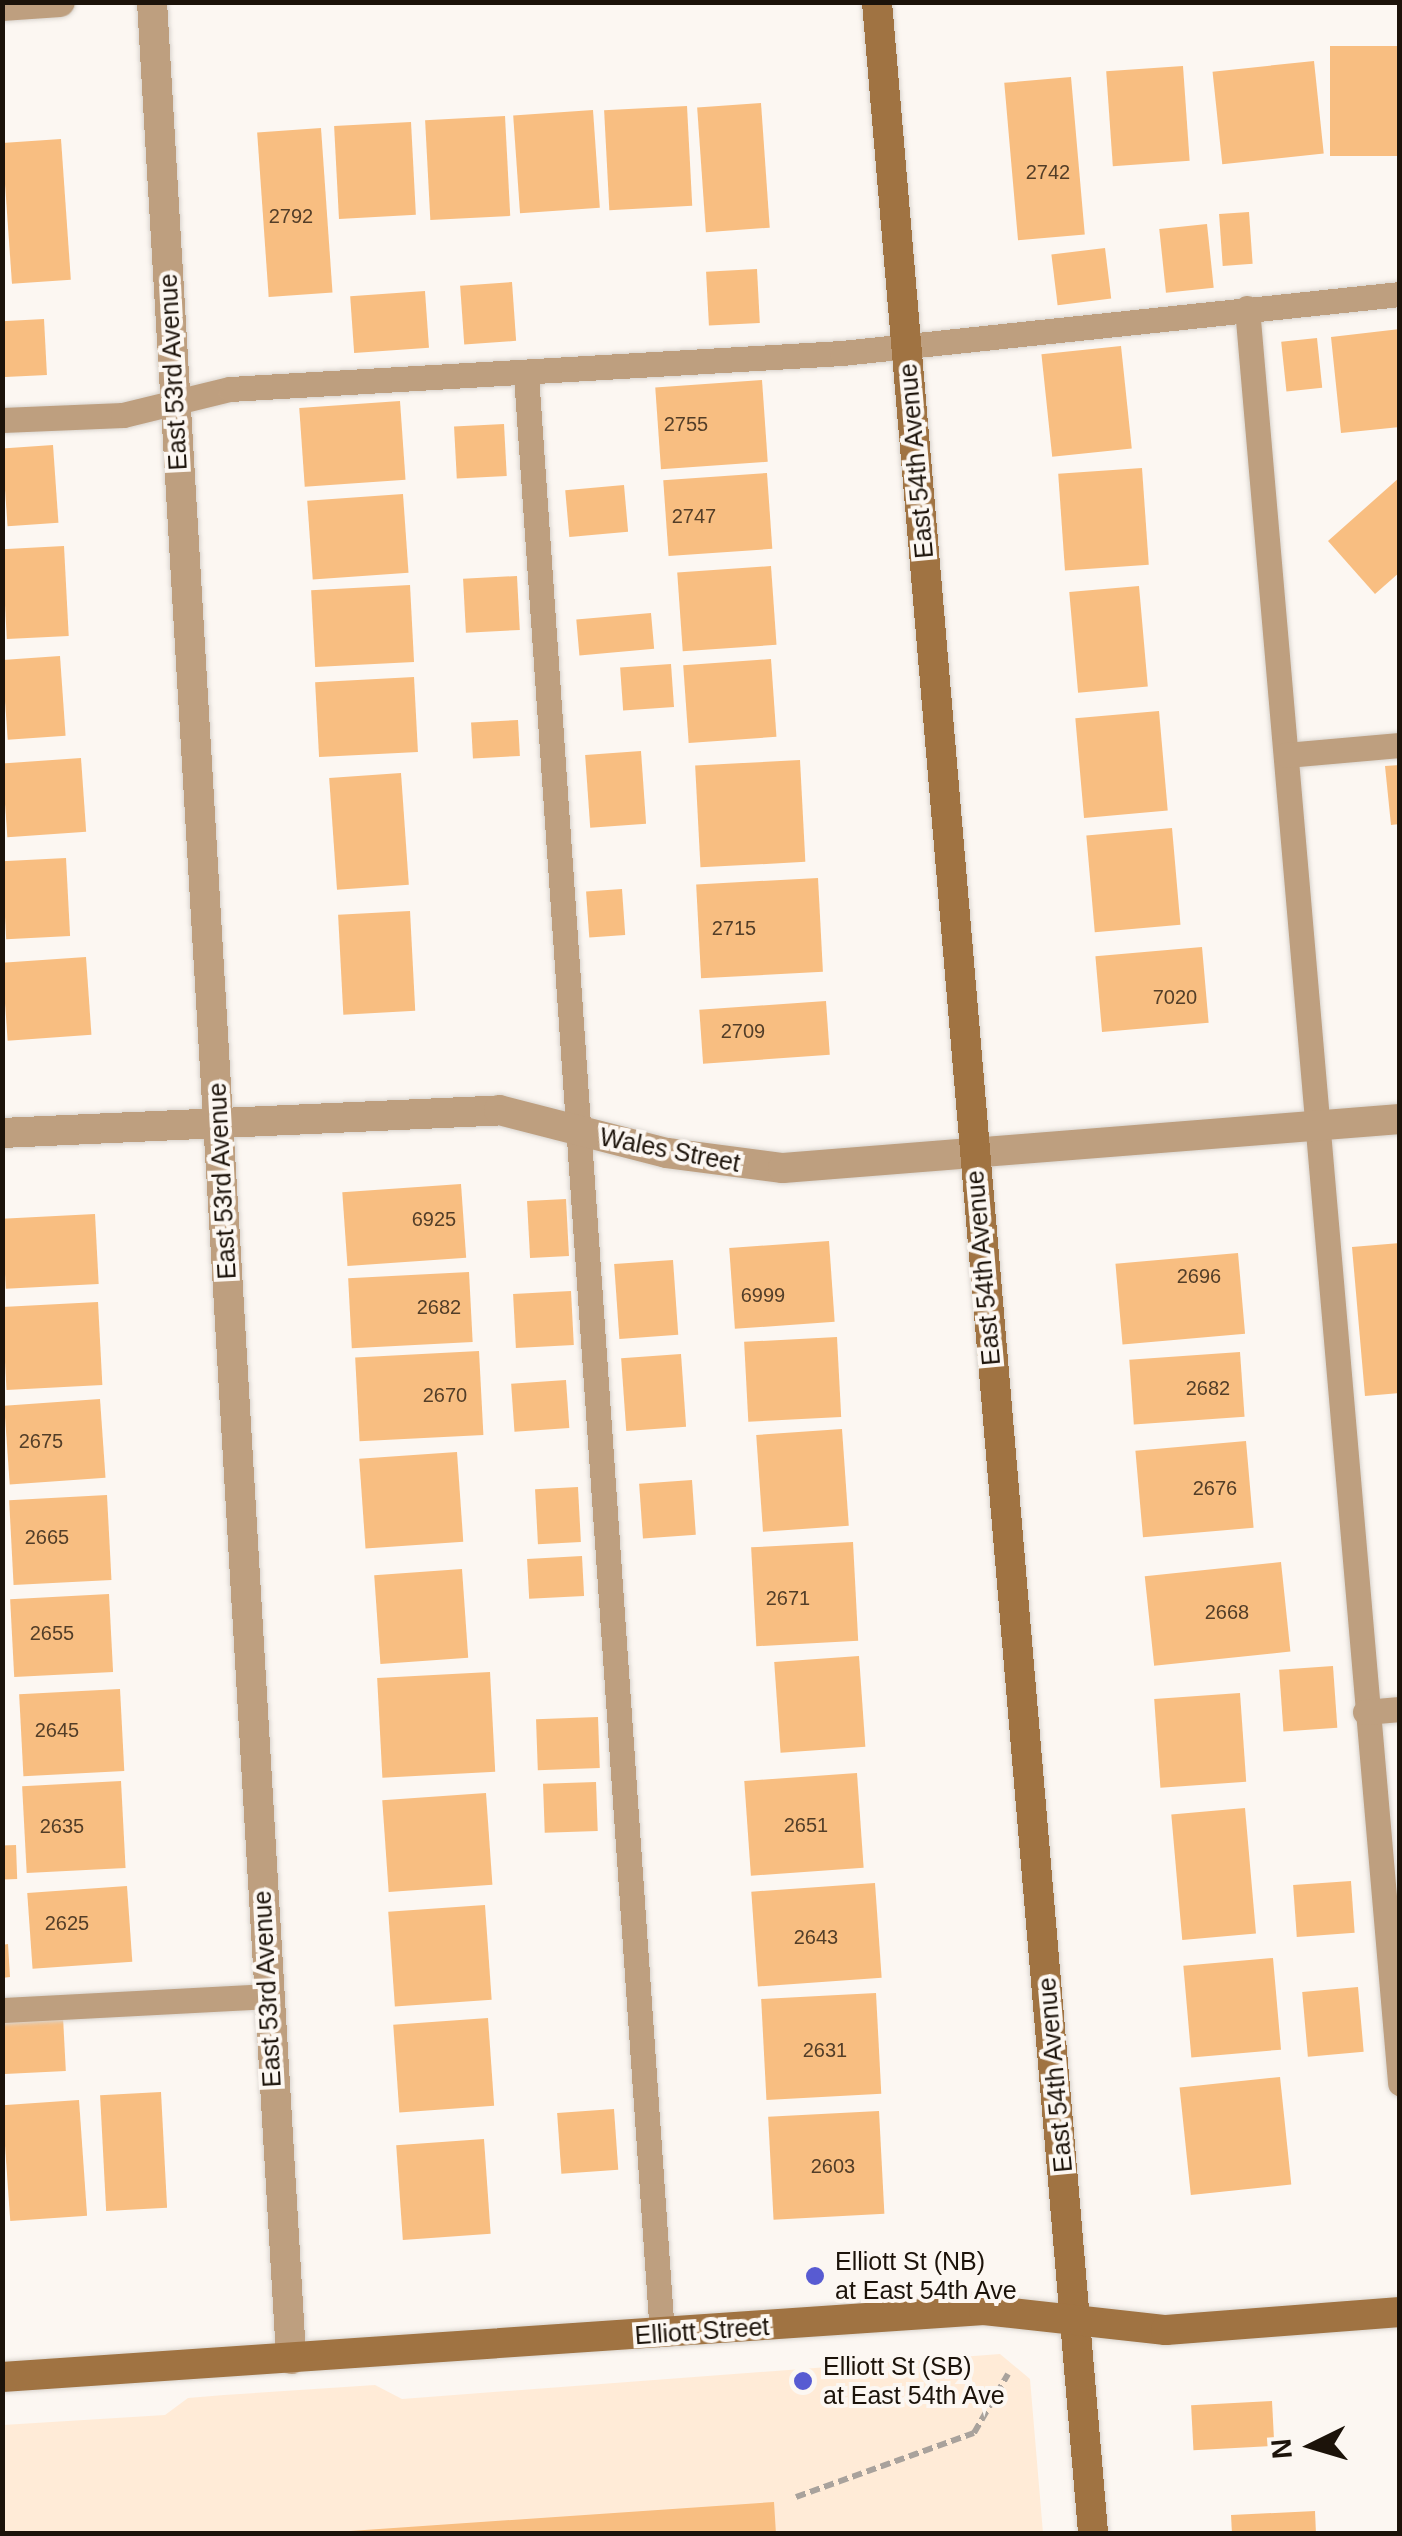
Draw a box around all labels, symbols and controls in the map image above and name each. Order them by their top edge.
house number: 2742 [1026,160,1070,184]
house number: 2792 [269,204,313,228]
street label: East 53rd Avenue [153,272,193,472]
street label: East 54th Avenue [892,362,940,560]
house number: 2755 [664,412,708,436]
house number: 2747 [672,504,716,528]
house number: 2715 [712,916,756,940]
house number: 7020 [1153,985,1197,1009]
house number: 2709 [721,1019,765,1043]
street label: East 53rd Avenue [202,1081,242,1281]
street label: Wales Street [597,1122,743,1178]
street label: East 54th Avenue [959,1169,1007,1367]
house number: 6925 [412,1207,456,1231]
house number: 2696 [1177,1264,1221,1288]
house number: 6999 [741,1283,785,1307]
house number: 2682 [417,1295,461,1319]
house number: 2682 [1186,1376,1230,1400]
house number: 2670 [423,1383,467,1407]
house number: 2675 [19,1429,63,1453]
house number: 2676 [1193,1476,1237,1500]
house number: 2665 [25,1525,69,1549]
house number: 2671 [766,1586,810,1610]
house number: 2668 [1205,1600,1249,1624]
house number: 2655 [30,1621,74,1645]
house number: 2645 [35,1718,79,1742]
house number: 2651 [784,1813,828,1837]
house number: 2635 [40,1814,84,1838]
street label: East 53rd Avenue [247,1889,287,2089]
house number: 2625 [45,1911,89,1935]
house number: 2643 [794,1925,838,1949]
street label: East 54th Avenue [1031,1976,1079,2174]
house number: 2631 [803,2038,847,2062]
house number: 2603 [811,2154,855,2178]
place label: Elliott St (NB) at East 54th Ave [835,2247,1018,2306]
marker: Elliott St (NB) at East 54th Ave [804,2265,826,2287]
street label: Elliott Street [634,2311,770,2351]
place label: Elliott St (SB) at East 54th Ave [823,2352,1006,2411]
marker: Elliott St (SB) at East 54th Ave [792,2370,814,2392]
north arrow [1262,2396,1362,2496]
text: N [1265,2437,1298,2460]

